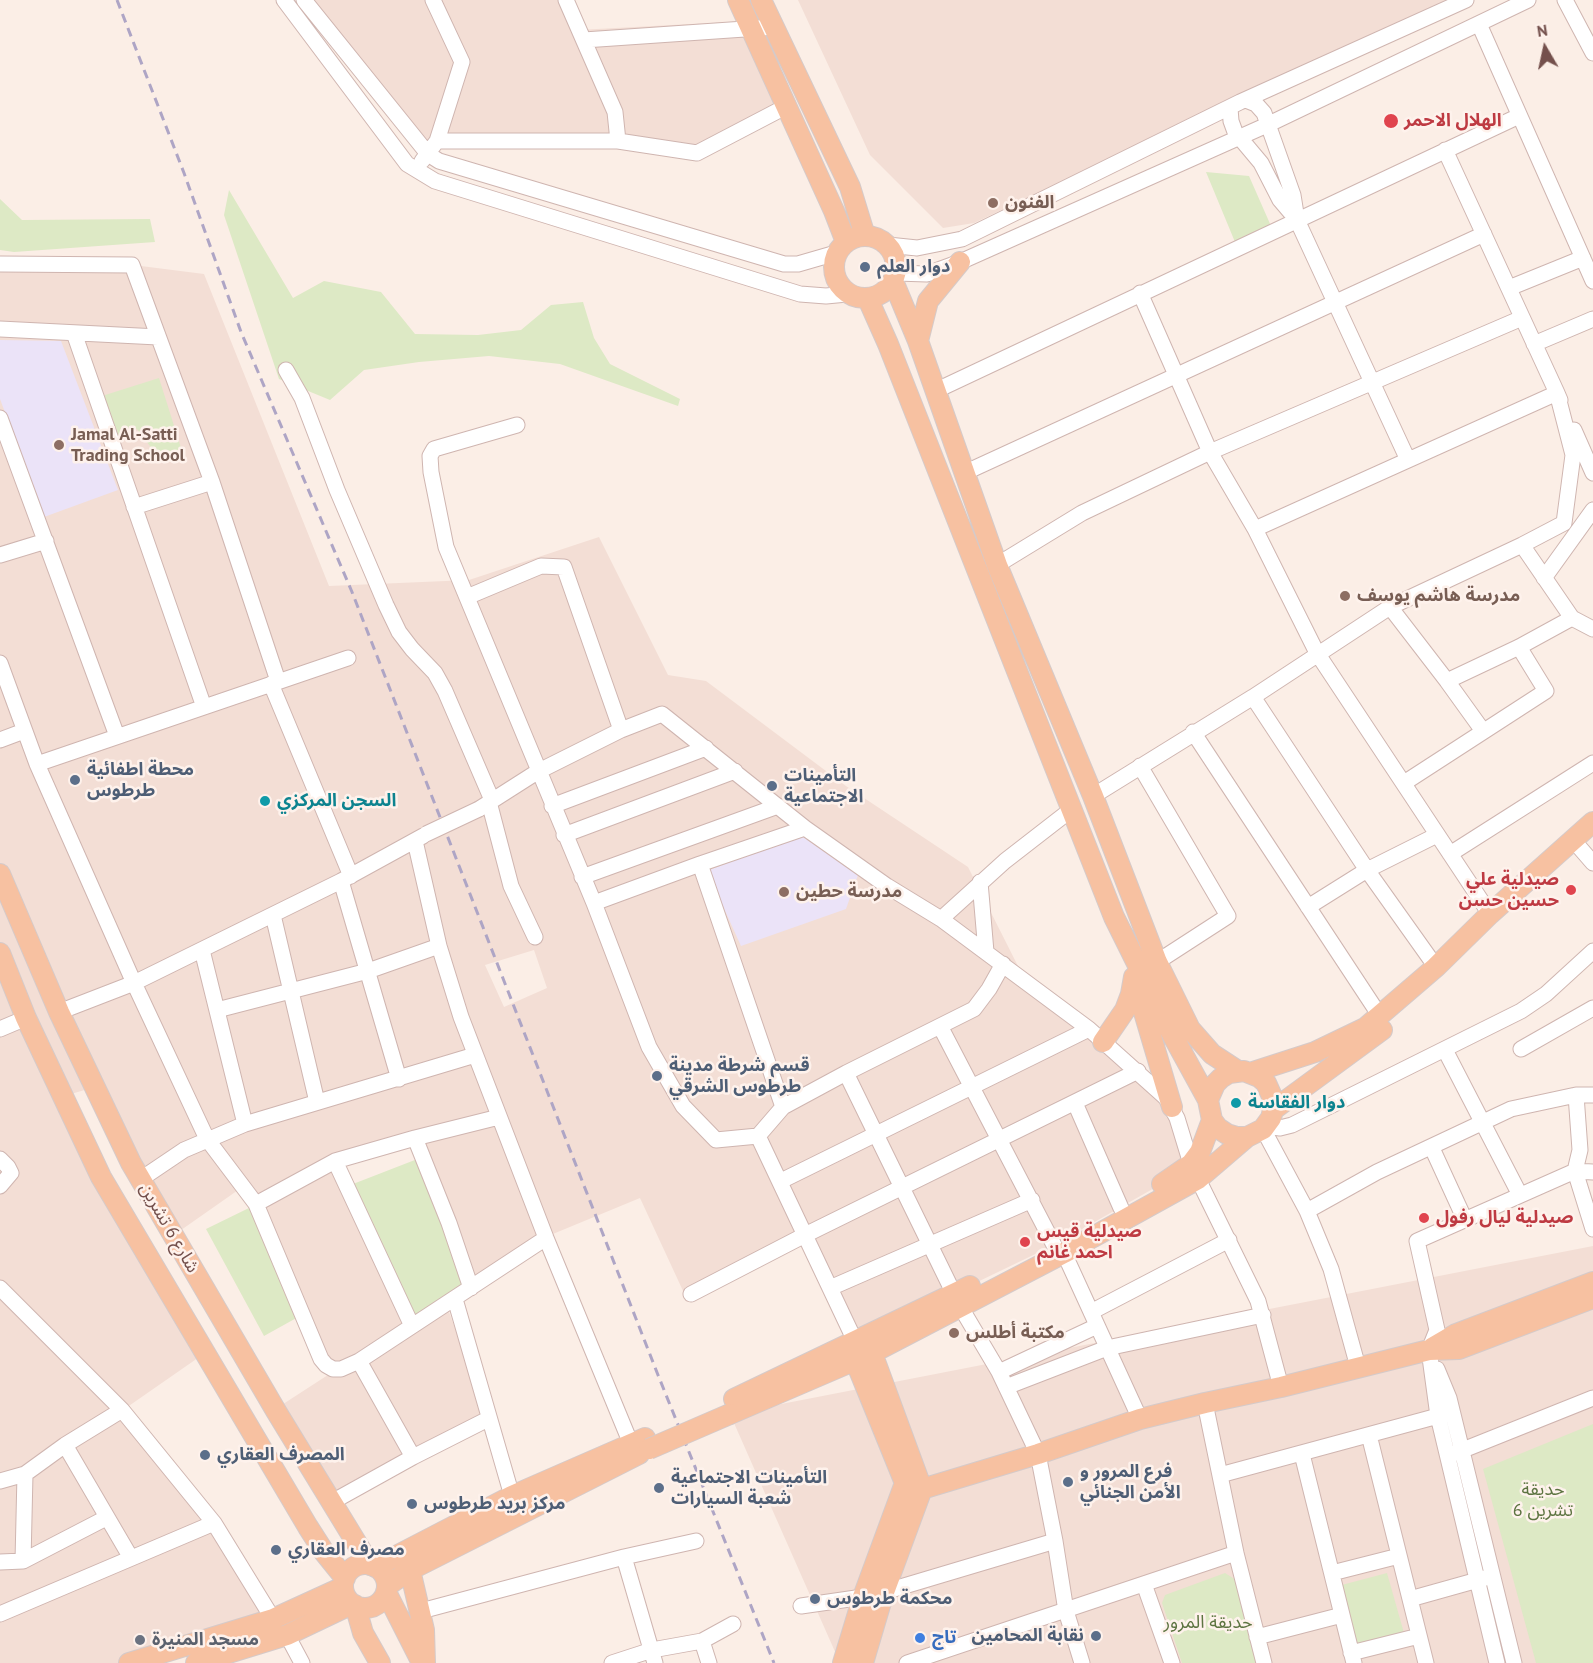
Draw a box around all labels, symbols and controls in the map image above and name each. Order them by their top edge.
north arrow [1515,18,1575,78]
text: N [1535,20,1549,41]
place label: الهلال الاحمر [1404,110,1502,132]
marker: الهلال الاحمر [1382,112,1400,130]
place label: الفنون [1005,192,1054,214]
marker: الفنون [986,196,1000,210]
place label: دوار العلم [877,256,950,278]
marker: دوار العلم [858,260,872,274]
place label: Jamal Al-Satti Trading School [71,424,185,466]
marker: Jamal Al-Satti Trading School [52,438,66,452]
place label: مدرسة هاشم يوسف [1357,585,1520,607]
marker: مدرسة هاشم يوسف [1338,589,1352,603]
place label: محطة اطفائية طرطوس [87,759,194,802]
place label: التأمينات الاجتماعية [784,765,863,808]
marker: محطة اطفائية طرطوس [68,773,82,787]
marker: التأمينات الاجتماعية [765,779,779,793]
place label: السجن المركزي [277,790,396,812]
marker: السجن المركزي [258,794,272,808]
place label: صيدلية علي حسين حسن [1459,869,1559,912]
place label: مدرسة حطين [796,881,902,903]
marker: صيدلية علي حسين حسن [1564,883,1578,897]
marker: مدرسة حطين [777,885,791,899]
place label: قسم شرطة مدينة طرطوس الشرقي [669,1055,810,1098]
marker: قسم شرطة مدينة طرطوس الشرقي [650,1069,664,1083]
place label: دوار الفقاسة [1248,1092,1345,1114]
marker: دوار الفقاسة [1229,1096,1243,1110]
street label: شارع 6 تشرين [135,1179,203,1277]
place label: صيدلية ليال رفول [1436,1207,1573,1229]
marker: صيدلية ليال رفول [1417,1211,1431,1225]
place label: صيدلية قيس احمد غانم [1037,1221,1142,1264]
marker: صيدلية قيس احمد غانم [1018,1235,1032,1249]
place label: مكتبة أطلس [966,1322,1065,1344]
marker: مكتبة أطلس [947,1326,961,1340]
place label: المصرف العقاري [217,1444,345,1466]
marker: المصرف العقاري [198,1448,212,1462]
place label: فرع المرور و الأمن الجنائي [1080,1461,1181,1504]
place label: التأمينات الاجتماعية شعبة السيارات [671,1467,827,1510]
marker: فرع المرور و الأمن الجنائي [1061,1475,1075,1489]
park label: حديقة 6 تشرين [1513,1479,1573,1522]
marker: التأمينات الاجتماعية شعبة السيارات [652,1481,666,1495]
place label: مركز بريد طرطوس [424,1493,565,1515]
marker: مركز بريد طرطوس [405,1497,419,1511]
place label: مصرف العقاري [288,1539,405,1561]
marker: مصرف العقاري [269,1543,283,1557]
place label: محكمة طرطوس [827,1588,952,1610]
marker: محكمة طرطوس [808,1592,822,1606]
park label: حديقة المرور [1163,1612,1253,1634]
place label: نقابة المحامين [971,1625,1084,1647]
place label: تاج [932,1627,957,1649]
place label: مسجد المنيرة [152,1629,259,1651]
marker: نقابة المحامين [1089,1629,1103,1643]
marker: تاج [913,1631,927,1645]
marker: مسجد المنيرة [133,1633,147,1647]

